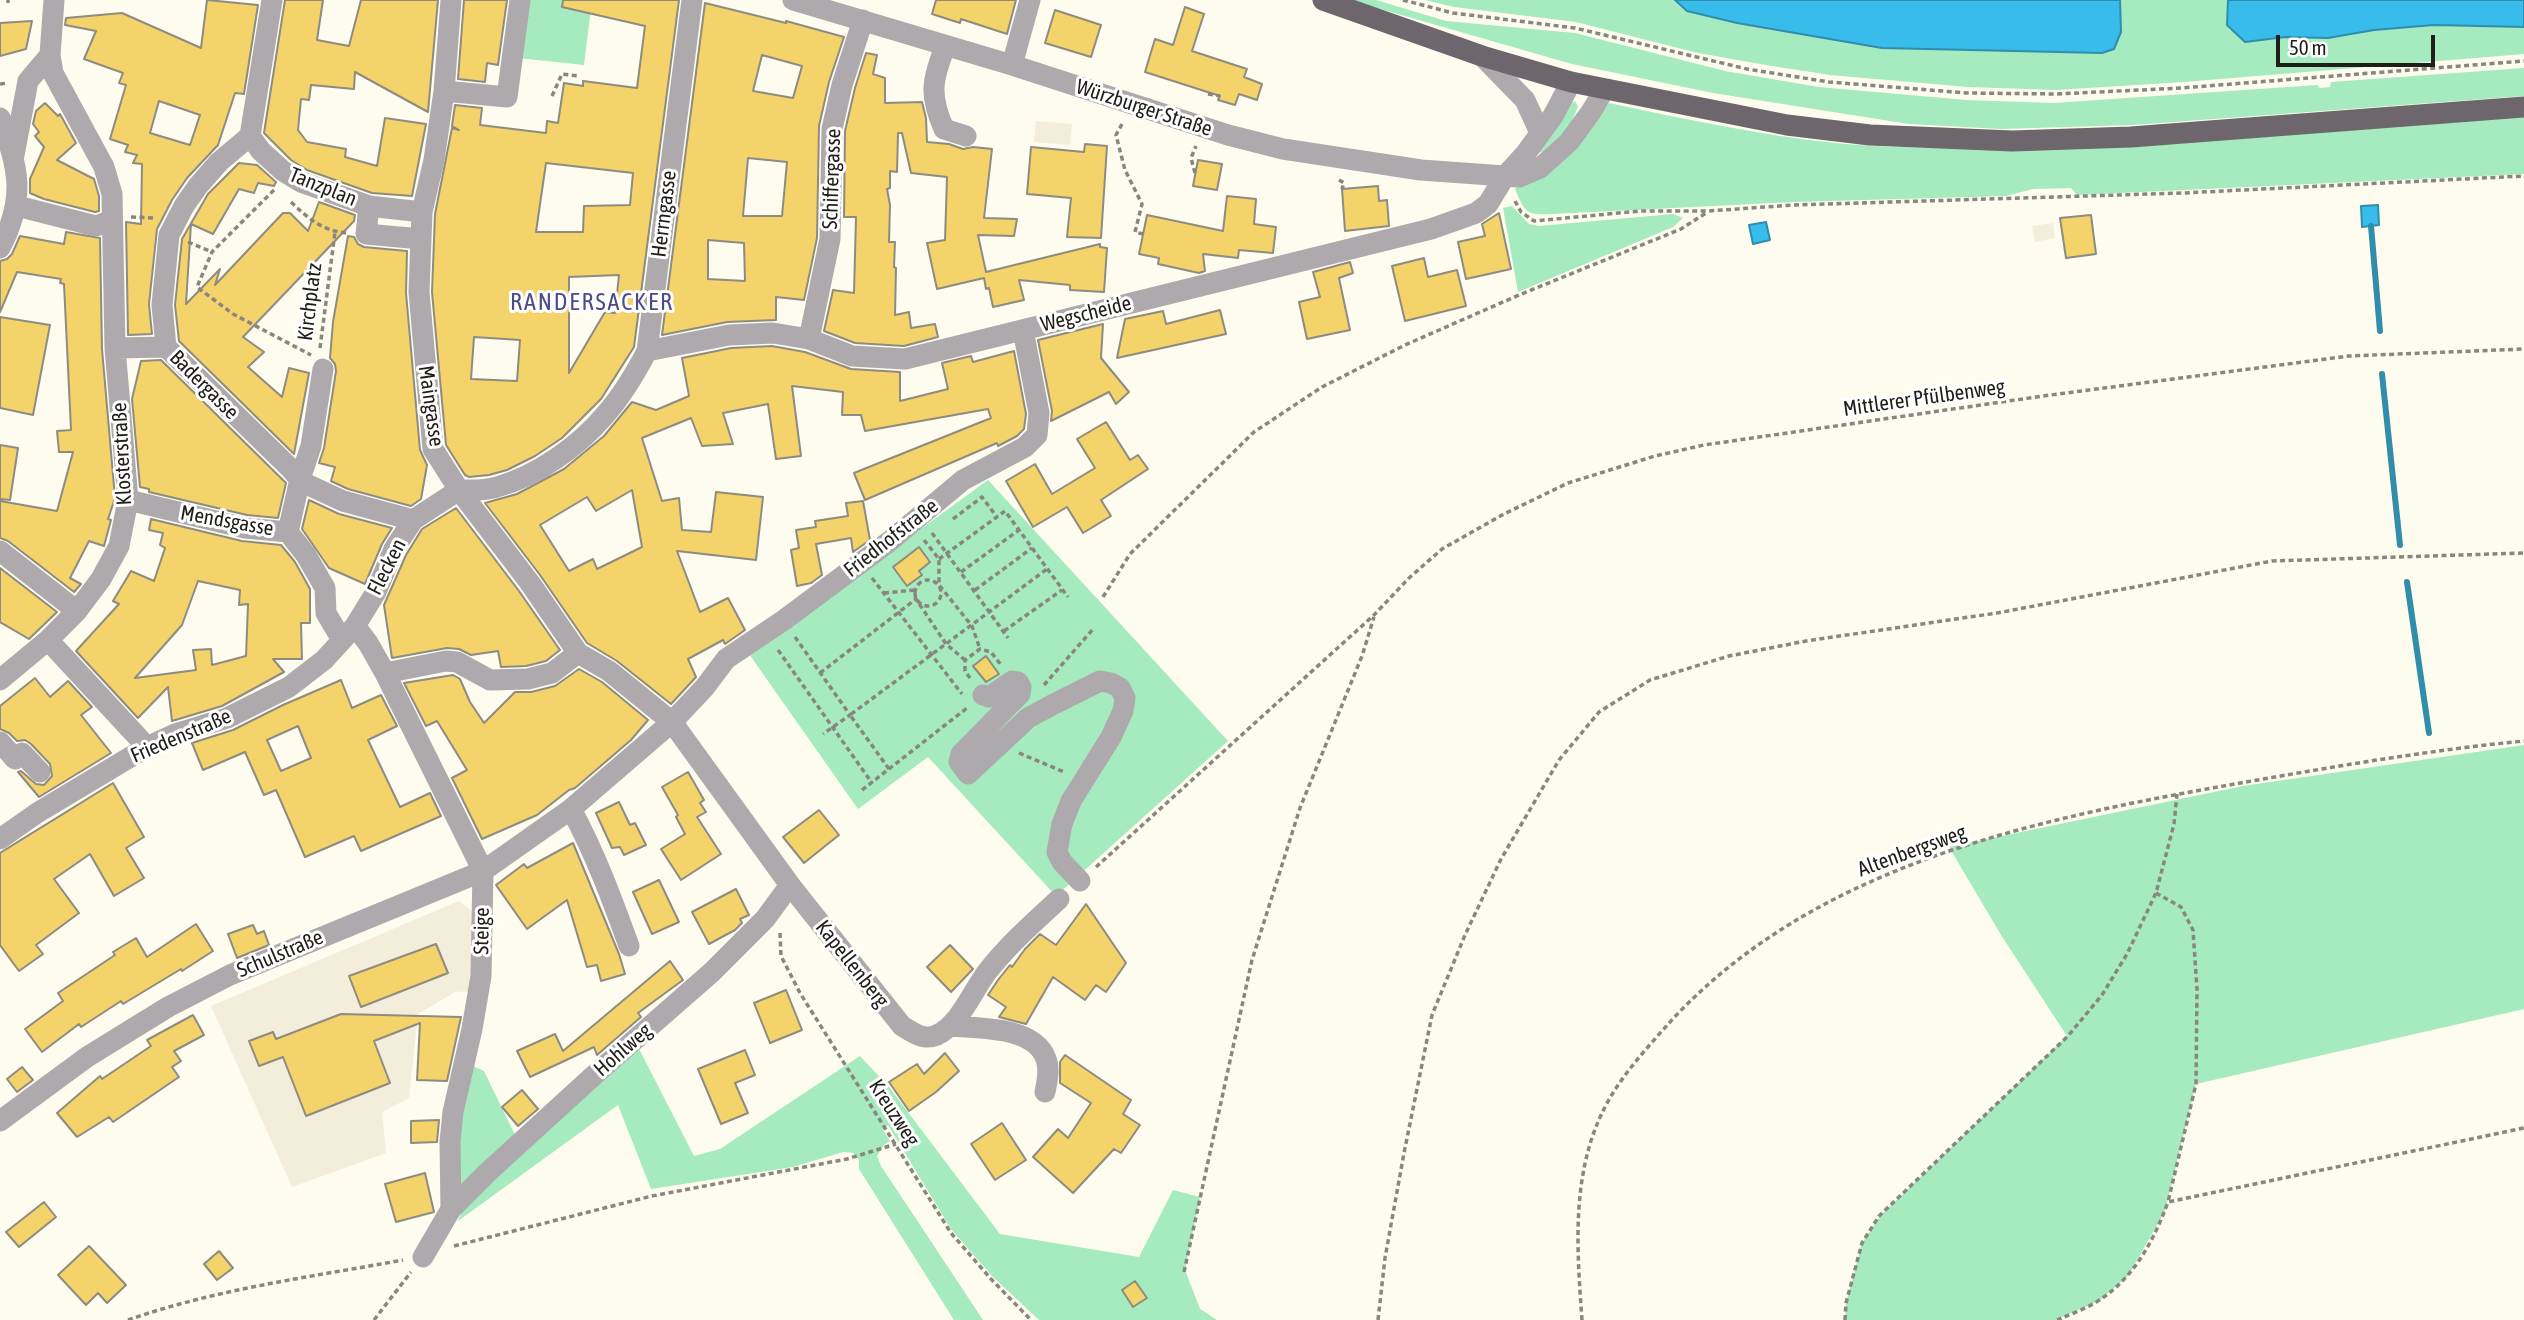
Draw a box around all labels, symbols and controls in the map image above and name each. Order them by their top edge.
scale bar [2279,21,2438,65]
text: 50 m [2289,35,2327,59]
street label: Würzburger Straße [1073,74,1215,142]
street label: Schiffergasse [818,128,846,230]
street label: Tanzplan [285,162,361,212]
street label: Herrngasse [646,169,682,259]
street label: Kirchplatz [293,262,327,342]
district label: RANDERSACKER [511,288,673,316]
street label: Wegscheide [1038,291,1134,337]
street label: Badergasse [164,345,244,425]
street label: Maingasse [413,364,449,448]
street label: Mittlerer Pfülbenweg [1842,374,2006,422]
street label: Klosterstraße [107,402,137,506]
street label: Friedhofstraße [839,493,943,583]
street label: Mendsgasse [179,500,275,542]
street label: Flecken [362,535,412,599]
street label: Friedenstraße [127,704,235,768]
street label: Altenbergsweg [1854,820,1970,882]
street label: Steige [469,907,495,955]
street label: Kapellenberg [810,915,894,1013]
street label: Schulstraße [233,925,327,983]
street label: Hohlweg [589,1018,657,1082]
street label: Kreuzweg [863,1075,925,1151]

